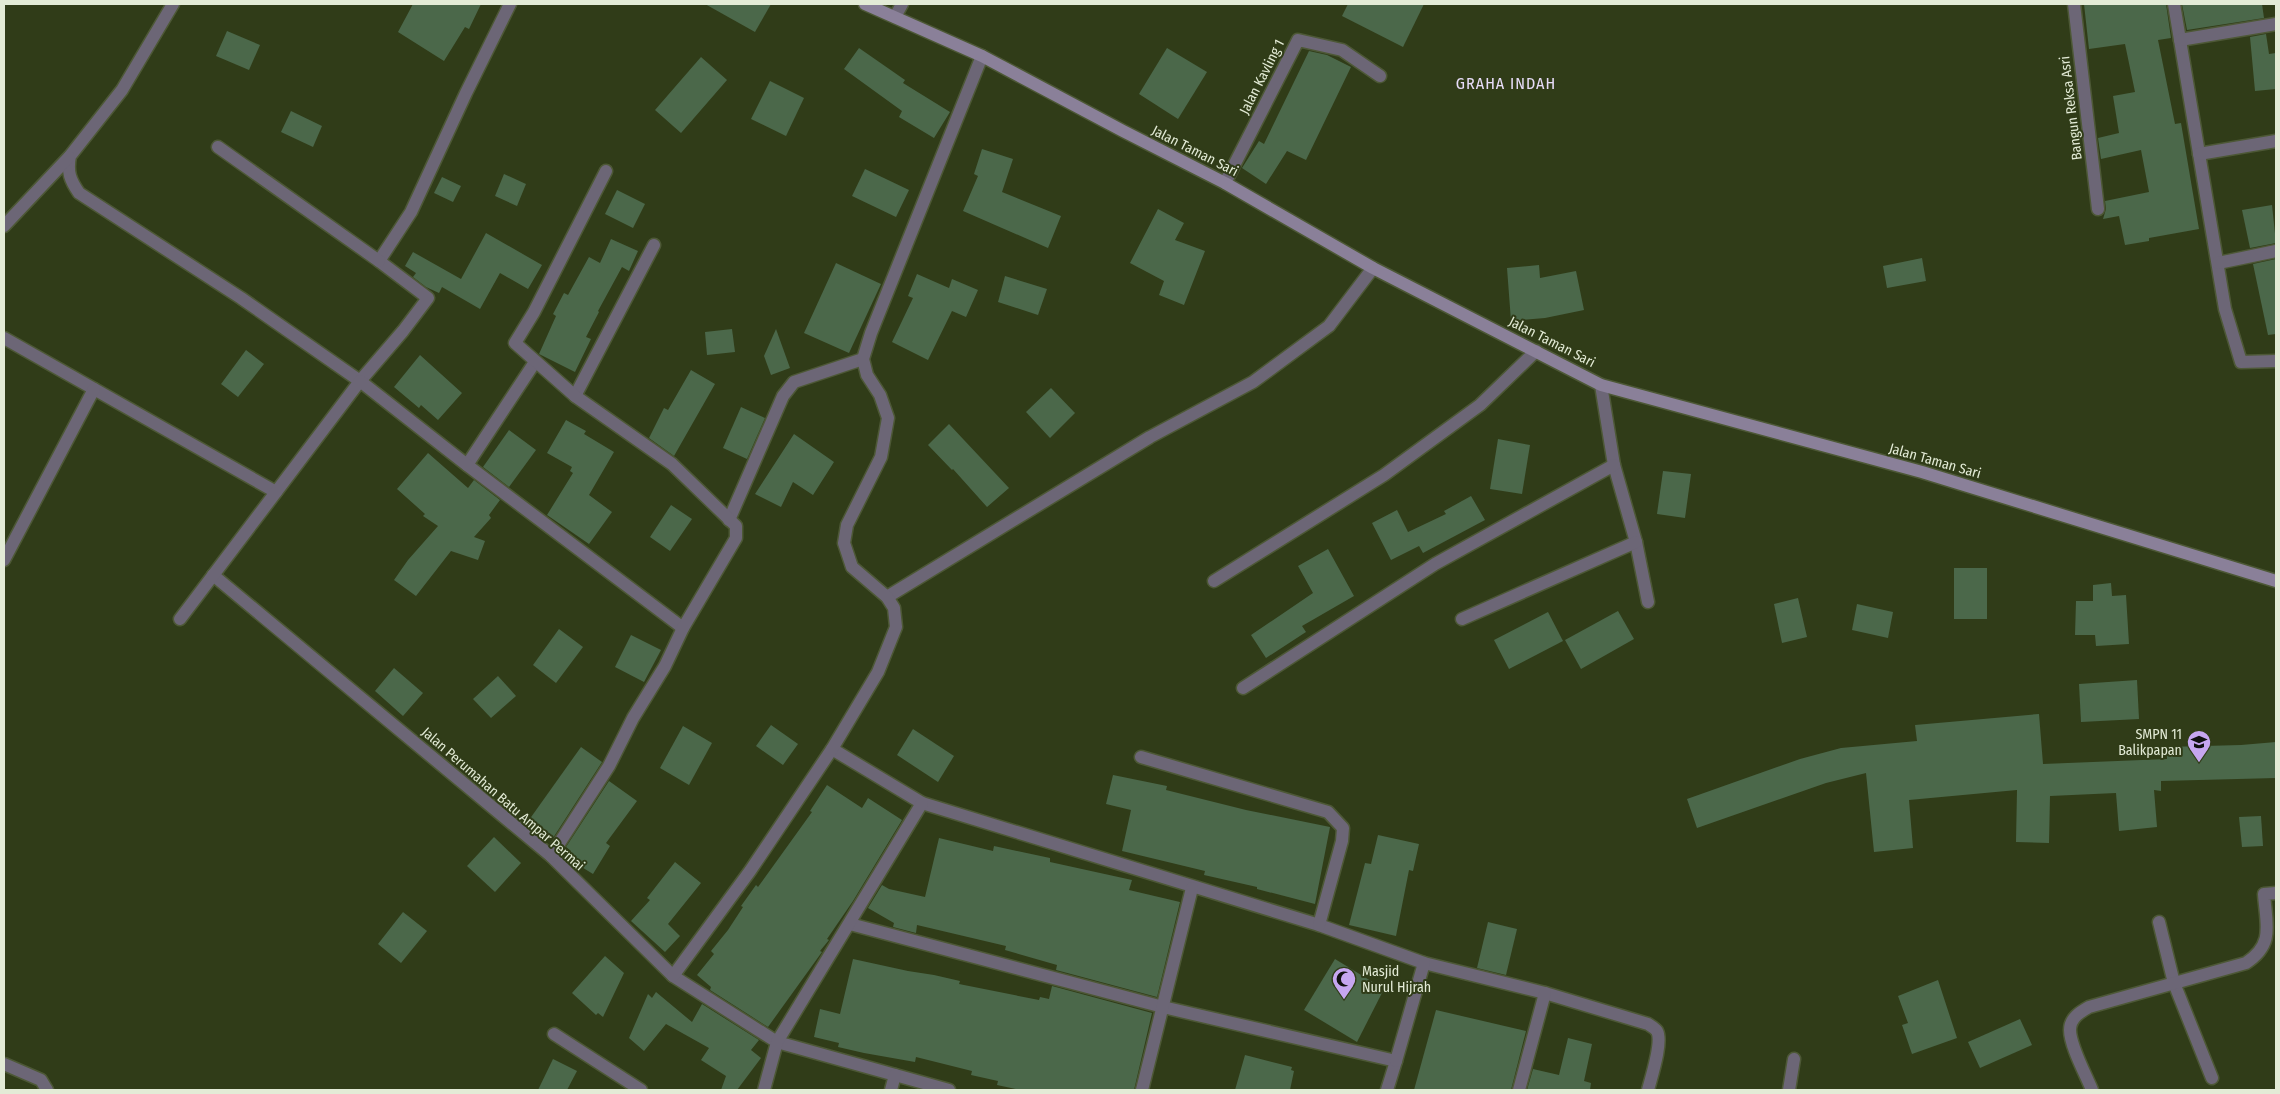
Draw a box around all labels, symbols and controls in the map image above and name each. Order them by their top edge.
street label: Jalan Kavling 1 [1236,37,1288,117]
street label: Bangun Reksa Asri [2056,55,2086,161]
district label: GRAHA INDAH [1456,74,1556,93]
street label: Jalan Taman Sari [1149,122,1241,180]
street label: Jalan Taman Sari [1506,313,1598,371]
street label: Jalan Taman Sari [1887,440,1983,482]
street label: Jalan Perumahan Batu Ampar Permai [418,724,588,874]
place label: SMPN 11 Balikpapan [2118,726,2182,759]
school or university icon: SMPN 11 Balikpapan [2186,729,2212,763]
place label: Masjid Nurul Hijrah [1362,963,1431,996]
mosque icon: Masjid Nurul Hijrah [1331,966,1357,1000]

